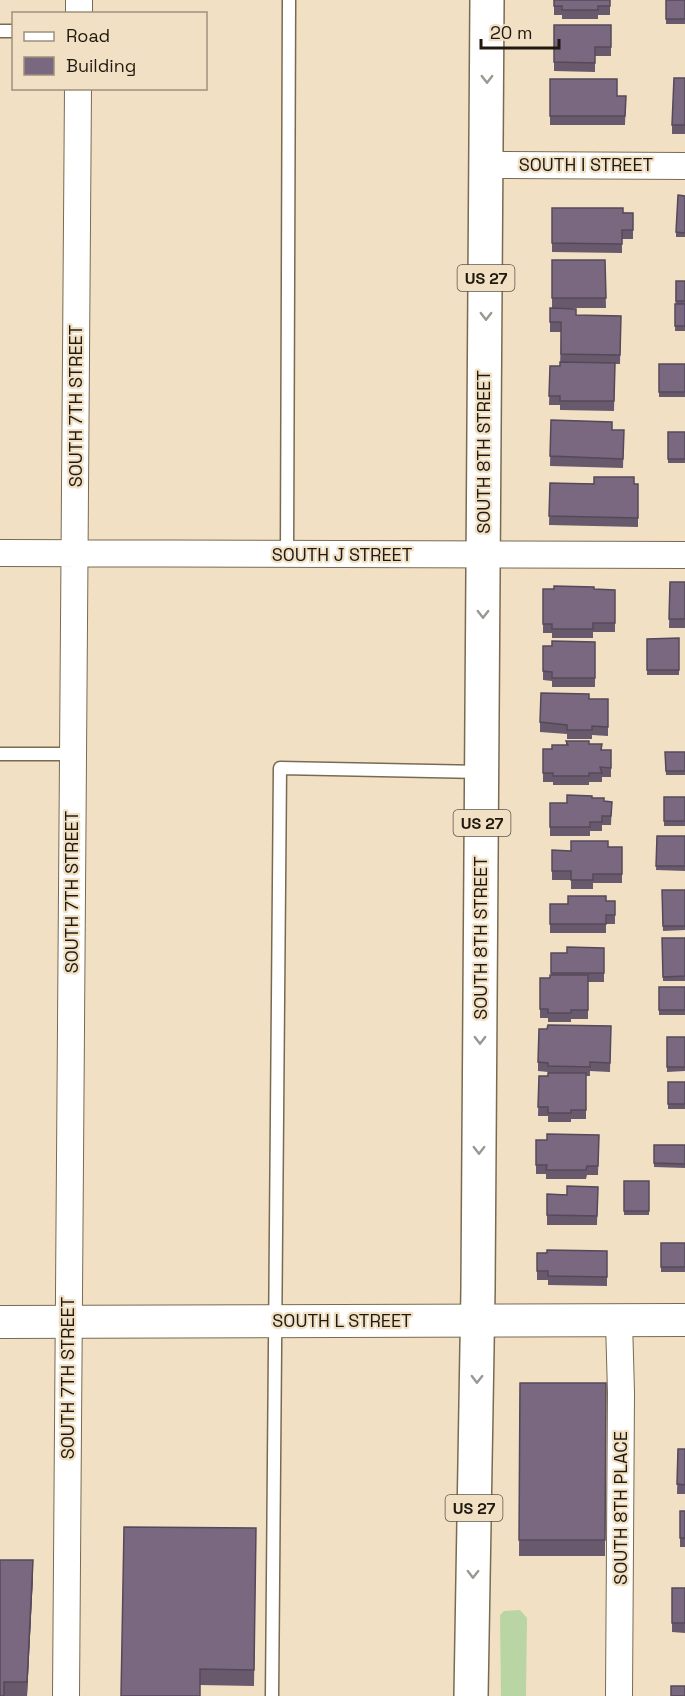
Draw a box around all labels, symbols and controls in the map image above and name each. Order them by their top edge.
legend [12,12,207,90]
scale bar [481,12,559,50]
text: 20 m [490,21,533,44]
text: Road [66,24,110,47]
text: Building [66,54,136,77]
one-way arrow [481,75,493,84]
street label: SOUTH I STREET [519,153,654,176]
road number: US 27 [458,265,514,291]
one-way arrow [480,312,492,321]
street label: SOUTH 7TH STREET [64,324,87,487]
street label: SOUTH 8TH STREET [472,370,495,534]
street label: SOUTH J STREET [272,543,413,566]
one-way arrow [477,609,489,618]
street label: SOUTH 7TH STREET [60,810,83,973]
road number: US 27 [454,810,510,836]
street label: SOUTH 8TH STREET [469,856,492,1020]
one-way arrow [474,1035,486,1044]
one-way arrow [473,1146,485,1155]
street label: SOUTH 7TH STREET [56,1296,79,1459]
street label: SOUTH L STREET [272,1309,412,1332]
one-way arrow [471,1375,483,1384]
street label: SOUTH 8TH PLACE [609,1431,632,1585]
road number: US 27 [446,1495,502,1521]
one-way arrow [467,1570,479,1579]

